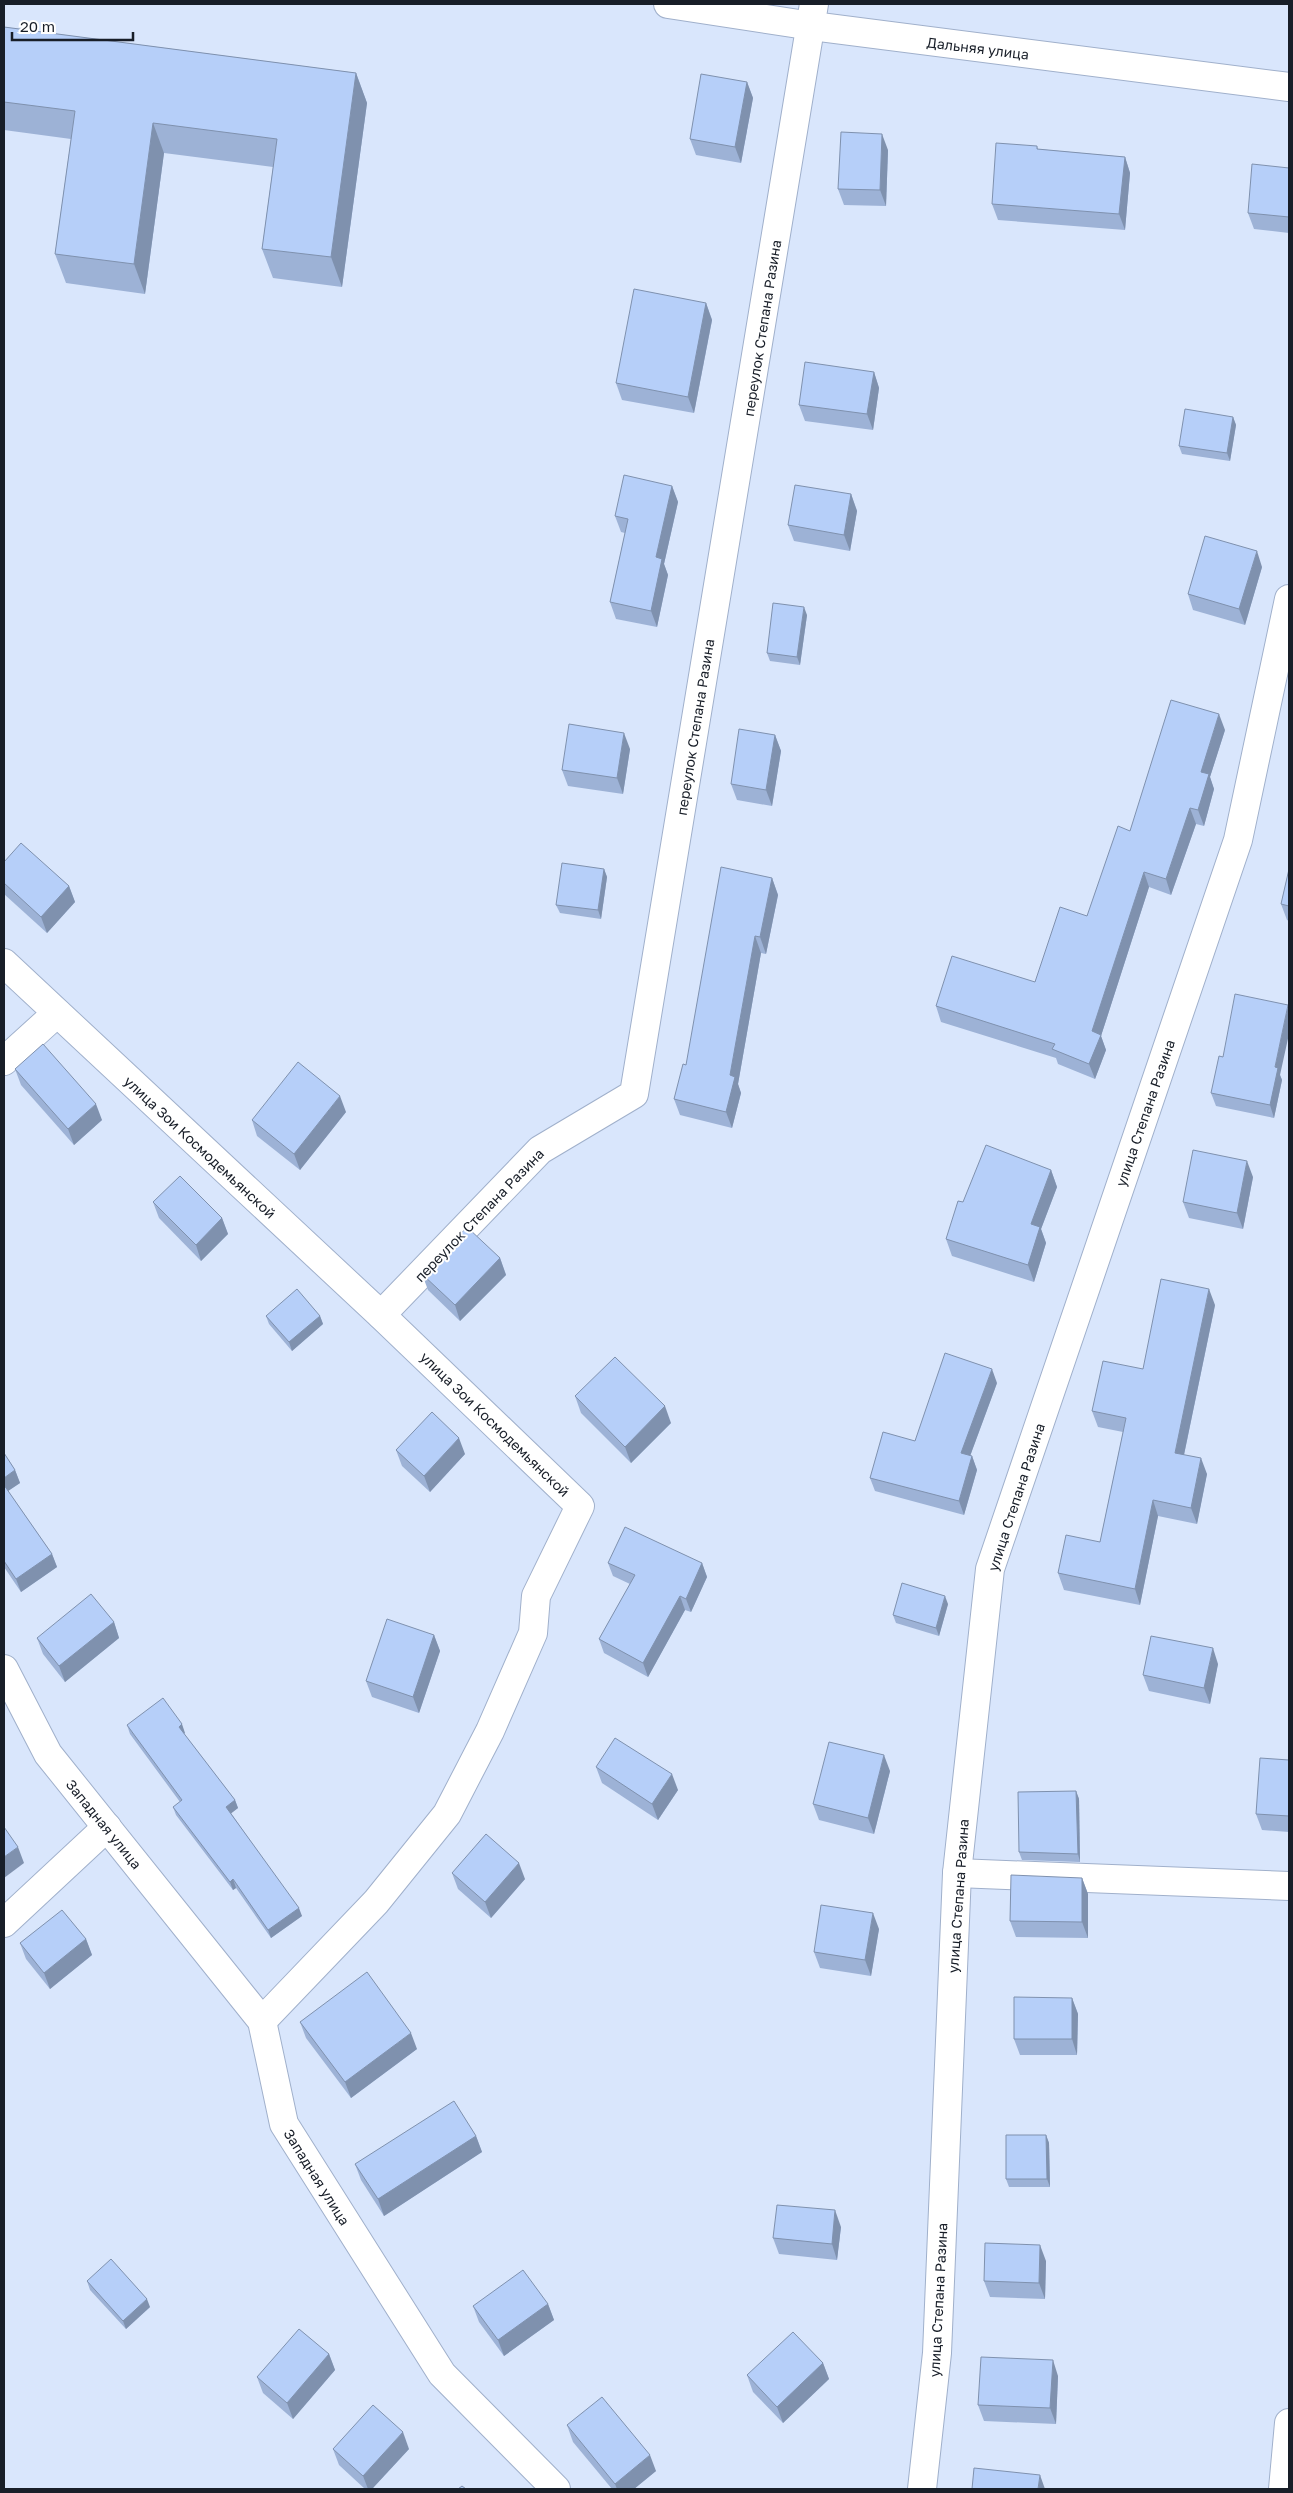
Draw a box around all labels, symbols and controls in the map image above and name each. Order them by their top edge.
scale bar [12,10,134,42]
text: 20 m [20,17,55,35]
street label: Дальняя улица [926,33,1030,63]
street label: переулок Степана Разина [740,238,784,418]
street label: переулок Степана Разина [673,637,717,817]
street label: улица Степана Разина [1112,1037,1178,1189]
street label: улица Зои Космодемьянской [121,1072,279,1222]
street label: переулок Степана Разина [411,1145,547,1285]
street label: улица Зои Космодемьянской [417,1348,573,1500]
street label: улица Степана Разина [984,1421,1048,1573]
street label: Западная улица [63,1776,145,1872]
street label: улица Степана Разина [944,1818,972,1974]
street label: Западная улица [280,2126,354,2228]
street label: улица Степана Разина [925,2222,951,2378]

